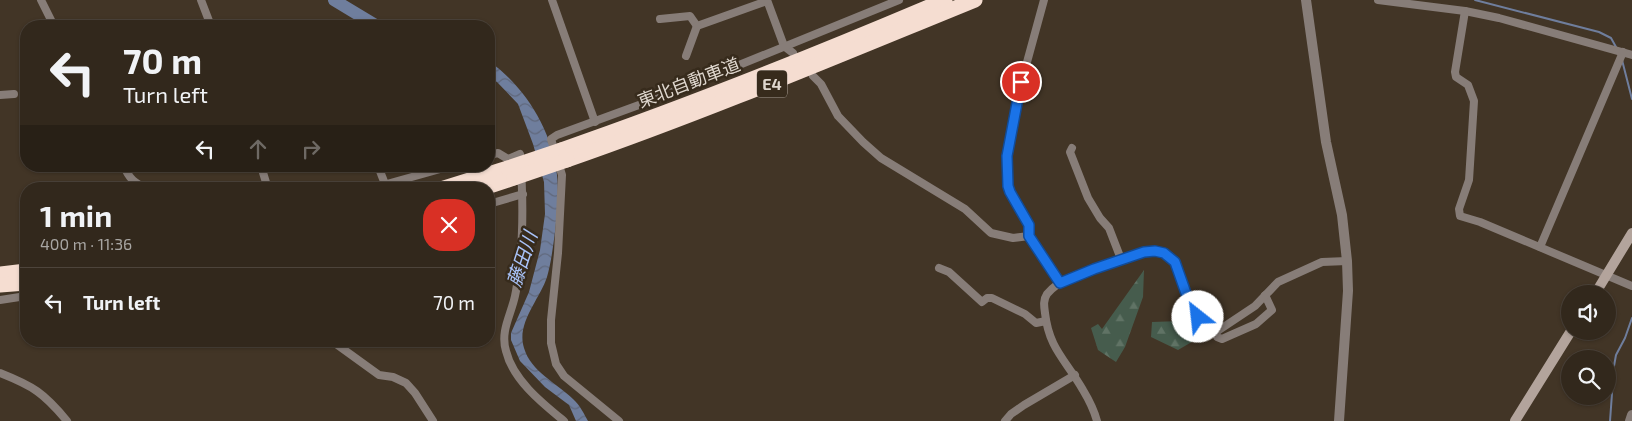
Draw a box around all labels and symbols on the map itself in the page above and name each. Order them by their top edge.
street label: 東北自動車道 [634,52,743,112]
pin [1000,61,1042,103]
road number: E4 [757,70,787,98]
water label: 藤田川 [502,226,542,290]
position arrow [1171,290,1223,342]

